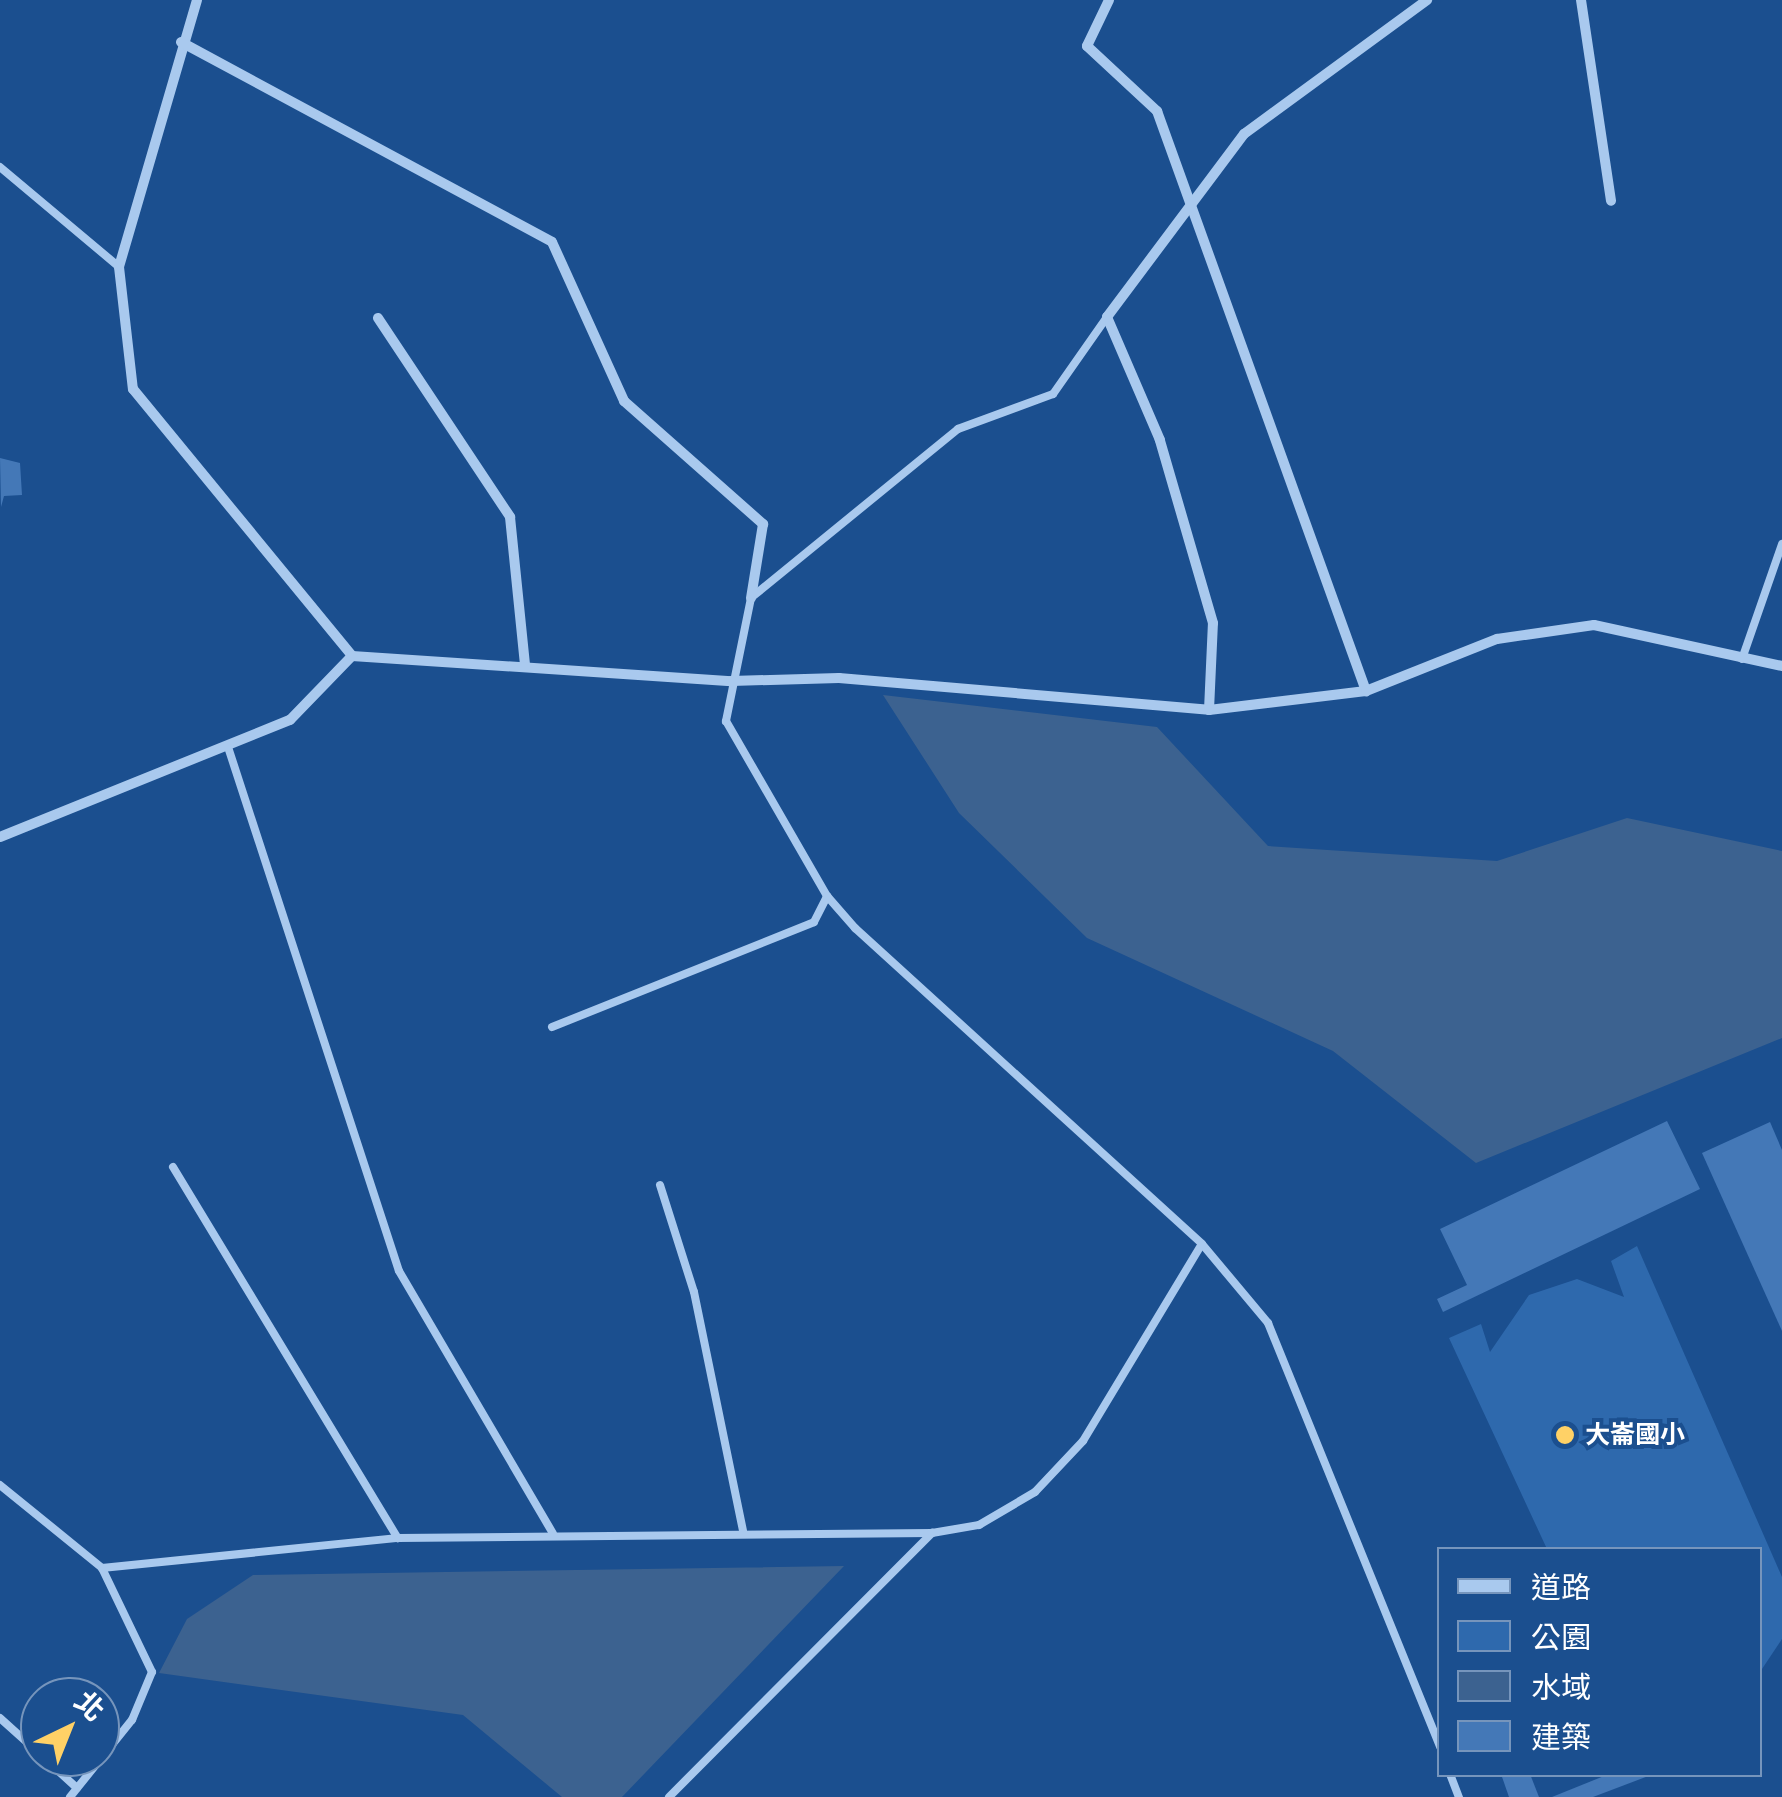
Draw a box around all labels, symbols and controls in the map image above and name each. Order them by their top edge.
place label: 大崙國小 [1585,1420,1685,1450]
marker: 大崙國小 [1554,1424,1576,1446]
legend [1437,1547,1762,1777]
text: 道路 [1531,1567,1591,1610]
text: 公園 [1531,1617,1591,1660]
text: 水域 [1531,1667,1591,1710]
north arrow [20,1677,120,1777]
text: 北 [65,1682,113,1731]
text: 建築 [1531,1717,1591,1760]

